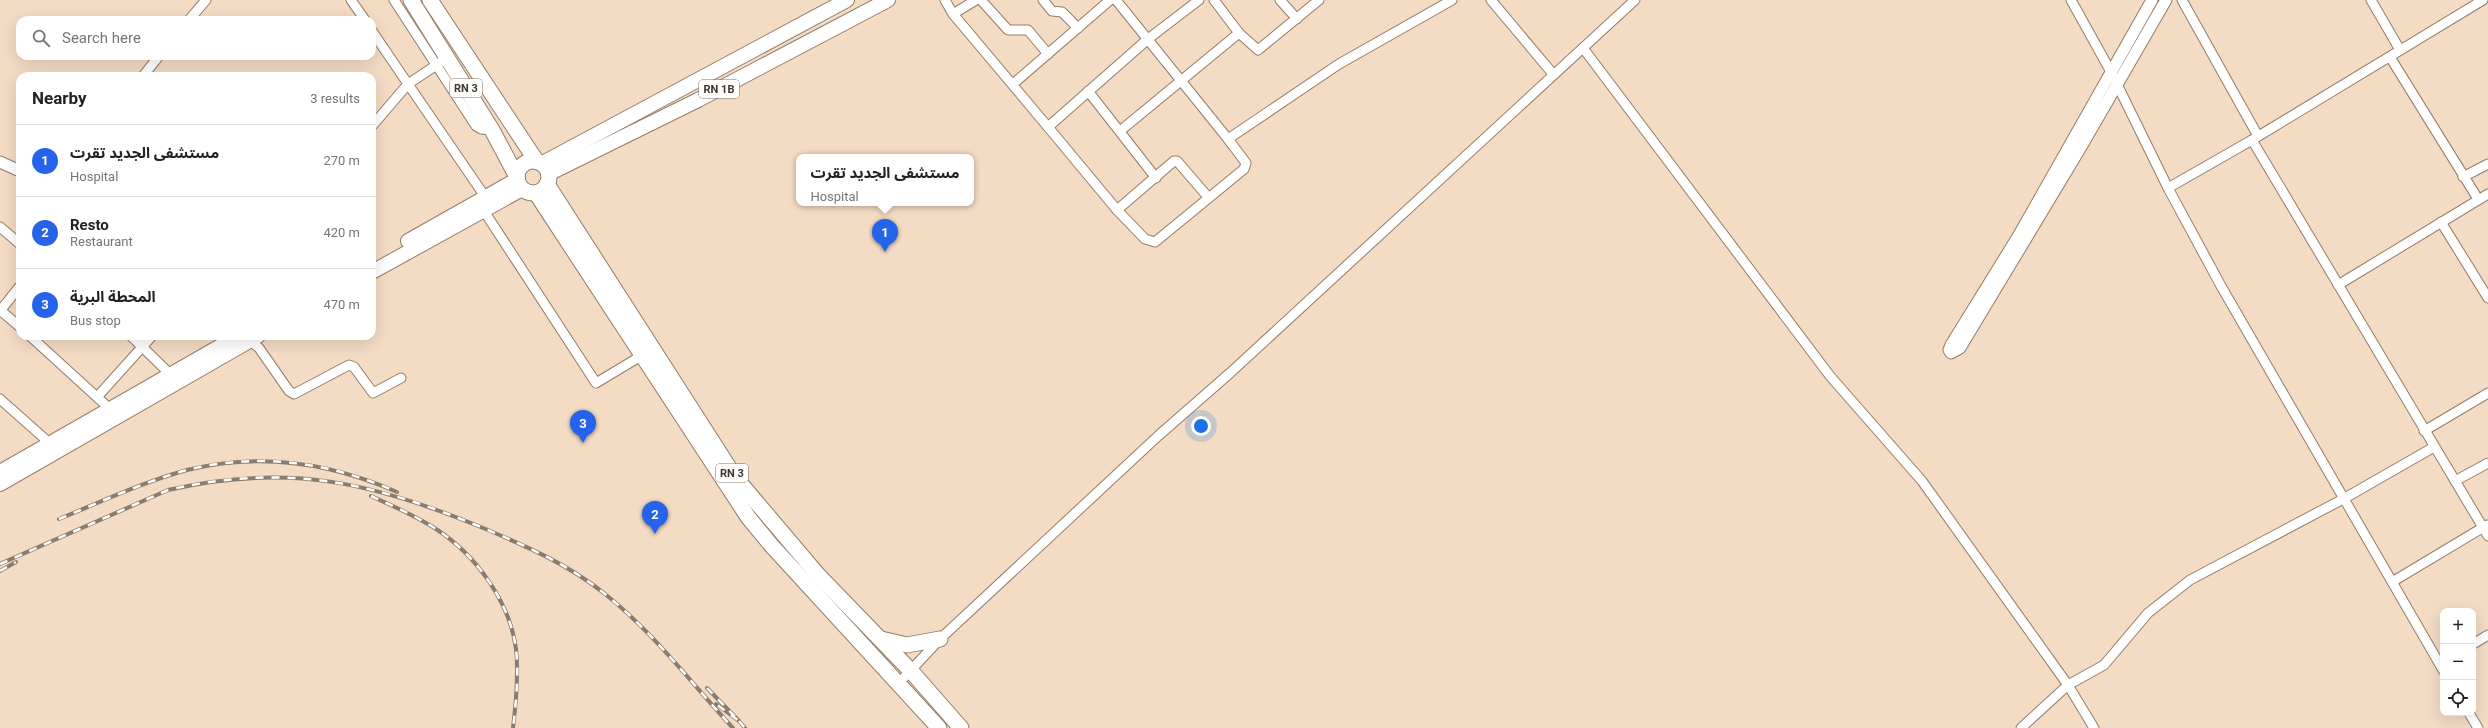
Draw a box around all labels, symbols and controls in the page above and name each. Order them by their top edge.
search box [16,16,376,60]
icon: search [30,27,52,49]
text: Search here [62,29,141,47]
road number: RN 3 [450,79,482,97]
road number: RN 1B [699,80,739,98]
text: Nearby [32,88,87,108]
text: 3 results [310,91,360,106]
text: مستشفى الجديد تقرت [70,144,219,162]
text: 1 [41,153,49,168]
text: 270 m [323,153,360,168]
popup [796,154,974,206]
text: مستشفى الجديد تقرت [810,164,960,182]
text: Hospital [70,169,118,184]
text: Hospital [810,189,859,204]
text: Resto [70,216,109,234]
pin: 1 [872,219,898,252]
text: 2 [41,225,49,240]
text: 420 m [323,225,360,240]
text: Restaurant [70,234,133,249]
text: المحطة البرية [70,288,156,306]
text: 3 [41,297,49,312]
text: 470 m [323,297,360,312]
text: Bus stop [70,313,121,328]
pin: 3 [570,410,596,443]
your location [1191,416,1211,436]
road number: RN 3 [716,464,748,482]
pin: 2 [642,501,668,534]
map controls [2440,608,2476,716]
button: + [2440,608,2476,644]
button: − [2440,644,2476,680]
button: locate [2440,680,2476,716]

